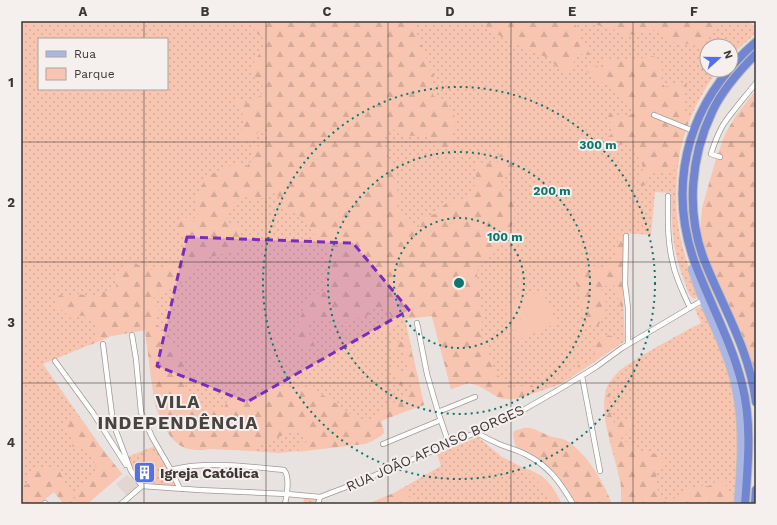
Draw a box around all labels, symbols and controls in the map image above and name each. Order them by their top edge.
text: A [79,4,88,19]
text: B [201,4,210,19]
text: C [323,4,332,19]
text: D [445,4,455,19]
text: E [568,4,576,19]
text: F [690,4,698,19]
legend [38,38,168,90]
north arrow [699,38,739,78]
text: Rua [74,47,96,61]
text: N [720,48,735,61]
text: Parque [74,67,115,81]
text: 1 [8,75,14,90]
text: 300 m [579,138,617,152]
text: 200 m [533,184,571,198]
text: 2 [7,195,15,210]
text: 100 m [487,230,523,244]
centre of rings [452,276,466,290]
text: 3 [7,315,15,330]
district label: VILA INDEPENDÊNCIA [98,391,258,433]
street label: RUA JOÃO AFONSO BORGES [344,401,527,495]
text: 4 [7,435,16,450]
building icon: Igreja Católica [131,460,157,486]
place label: Igreja Católica [160,465,260,481]

